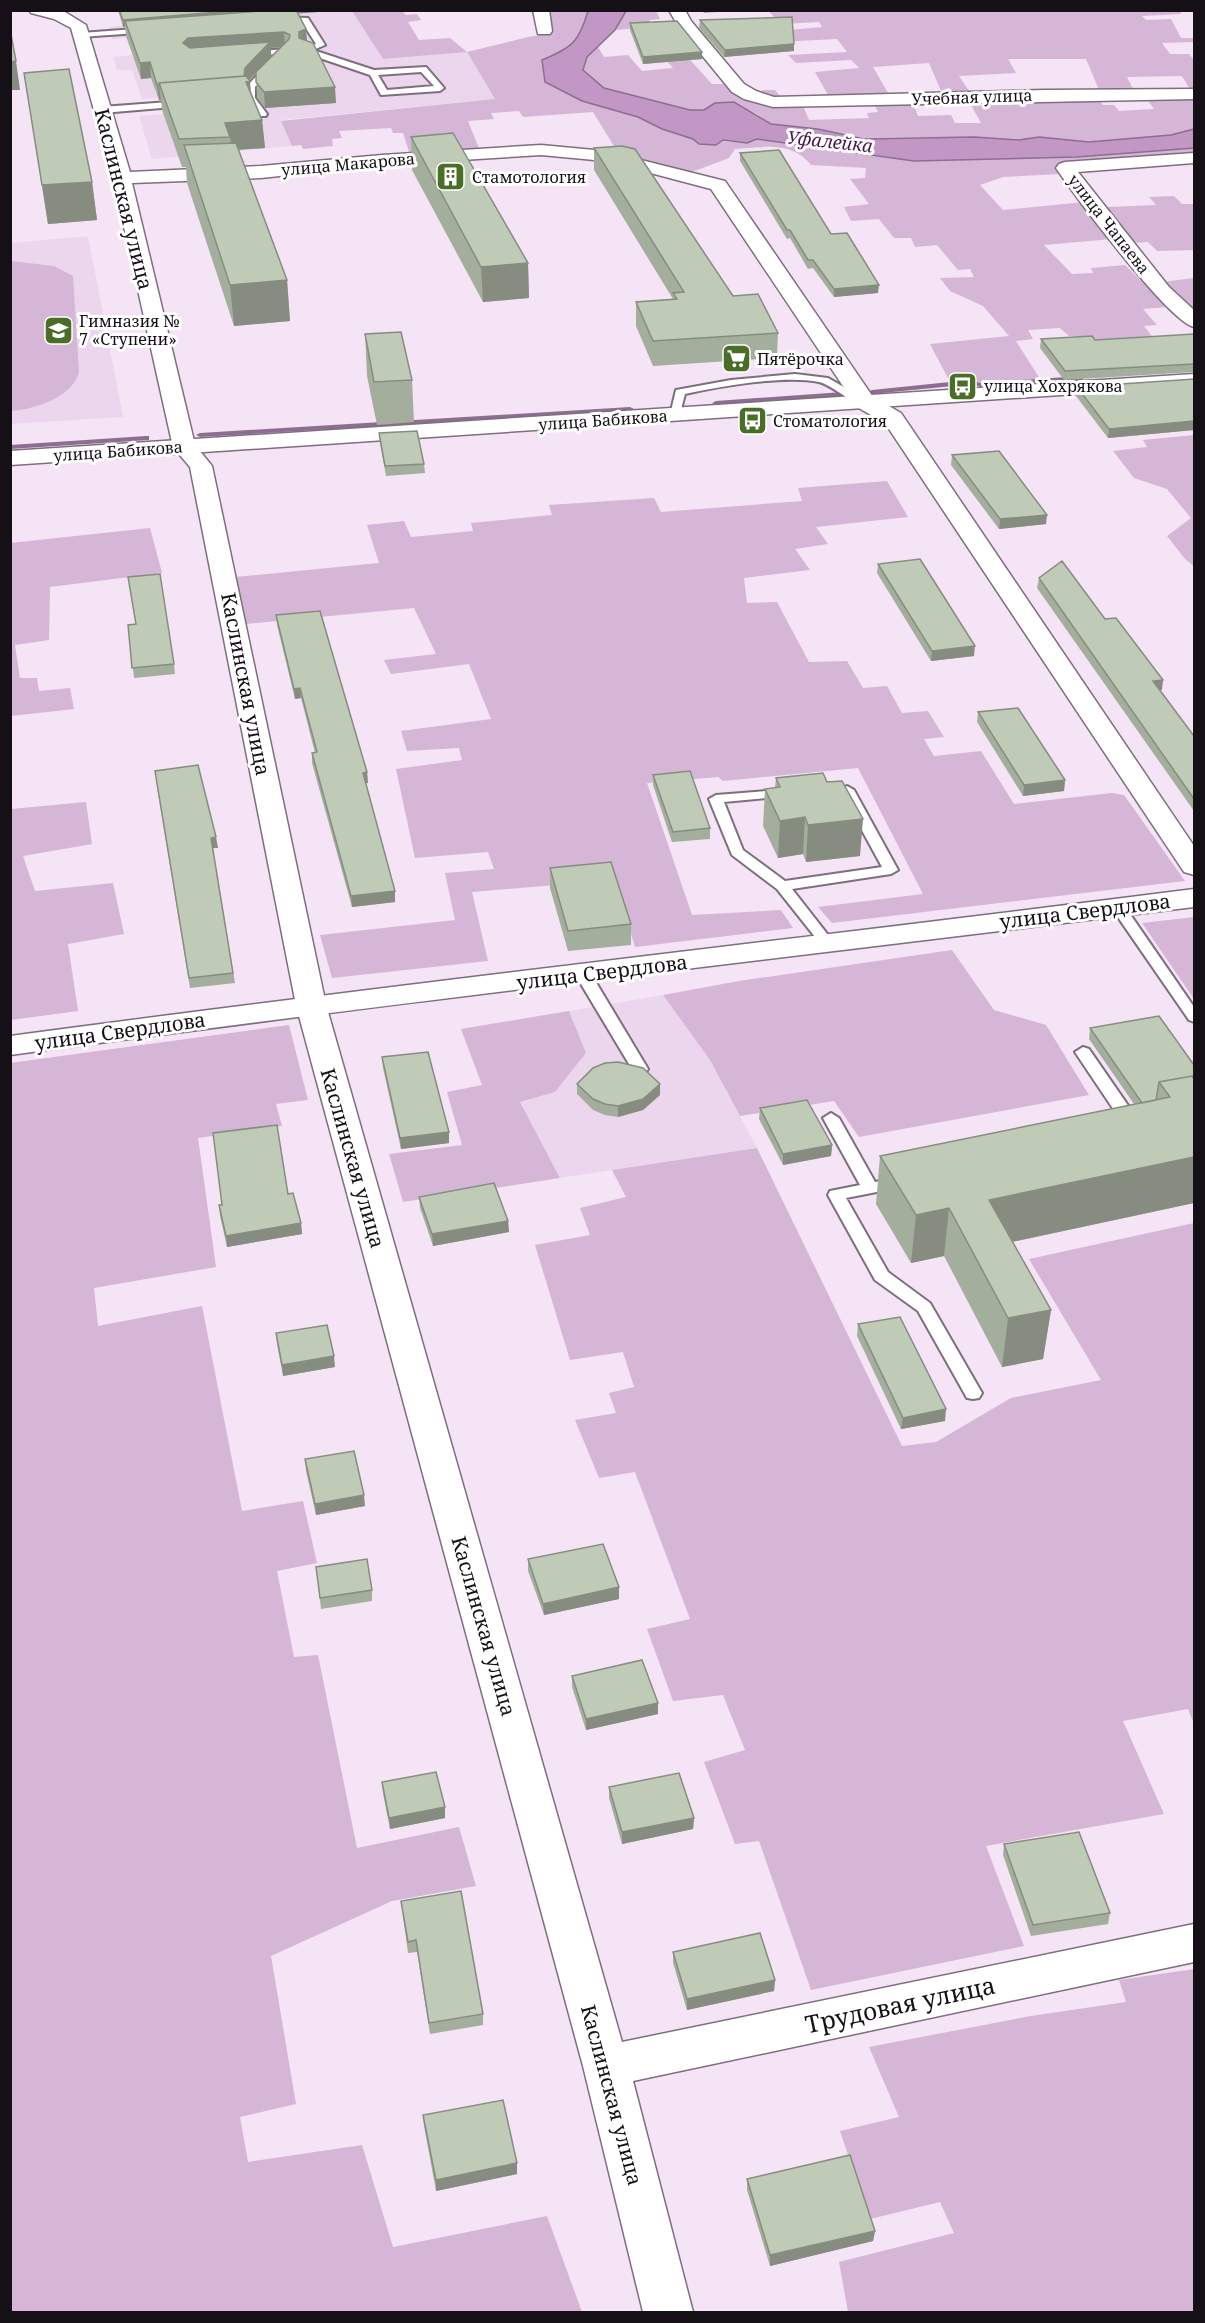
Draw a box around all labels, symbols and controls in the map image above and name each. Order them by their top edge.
street label: Учебная улица [911,84,1033,110]
street label: Каслинская улица [88,106,160,292]
water label: Уфалейка [786,125,874,157]
street label: улица Макарова [280,147,416,181]
building icon: Стамотология [435,161,467,193]
place label: Стамотология [472,166,586,188]
street label: улица Чапаева [1063,170,1155,278]
place label: Гимназия № 7 «Ступени» [79,310,180,350]
school or university icon: Гимназия № 7 «Ступени» [42,314,74,346]
supermarket icon: Пятёрочка [720,343,752,375]
place label: Пятёрочка [757,348,844,370]
bus stop icon: улица Хохрякова [947,370,979,402]
place label: улица Хохрякова [984,375,1123,397]
street label: улица Бабикова [538,405,668,435]
bus stop icon: Стоматология [736,405,768,437]
place label: Стоматология [773,410,887,432]
street label: улица Бабикова [53,436,183,466]
street label: Каслинская улица [215,590,277,778]
street label: улица Свердлова [998,887,1172,935]
street label: улица Свердлова [515,948,689,996]
street label: улица Свердлова [33,1006,207,1056]
street label: Каслинская улица [314,1065,392,1251]
street label: Каслинская улица [445,1533,523,1719]
street label: Трудовая улица [802,1968,998,2040]
street label: Каслинская улица [575,2002,649,2188]

